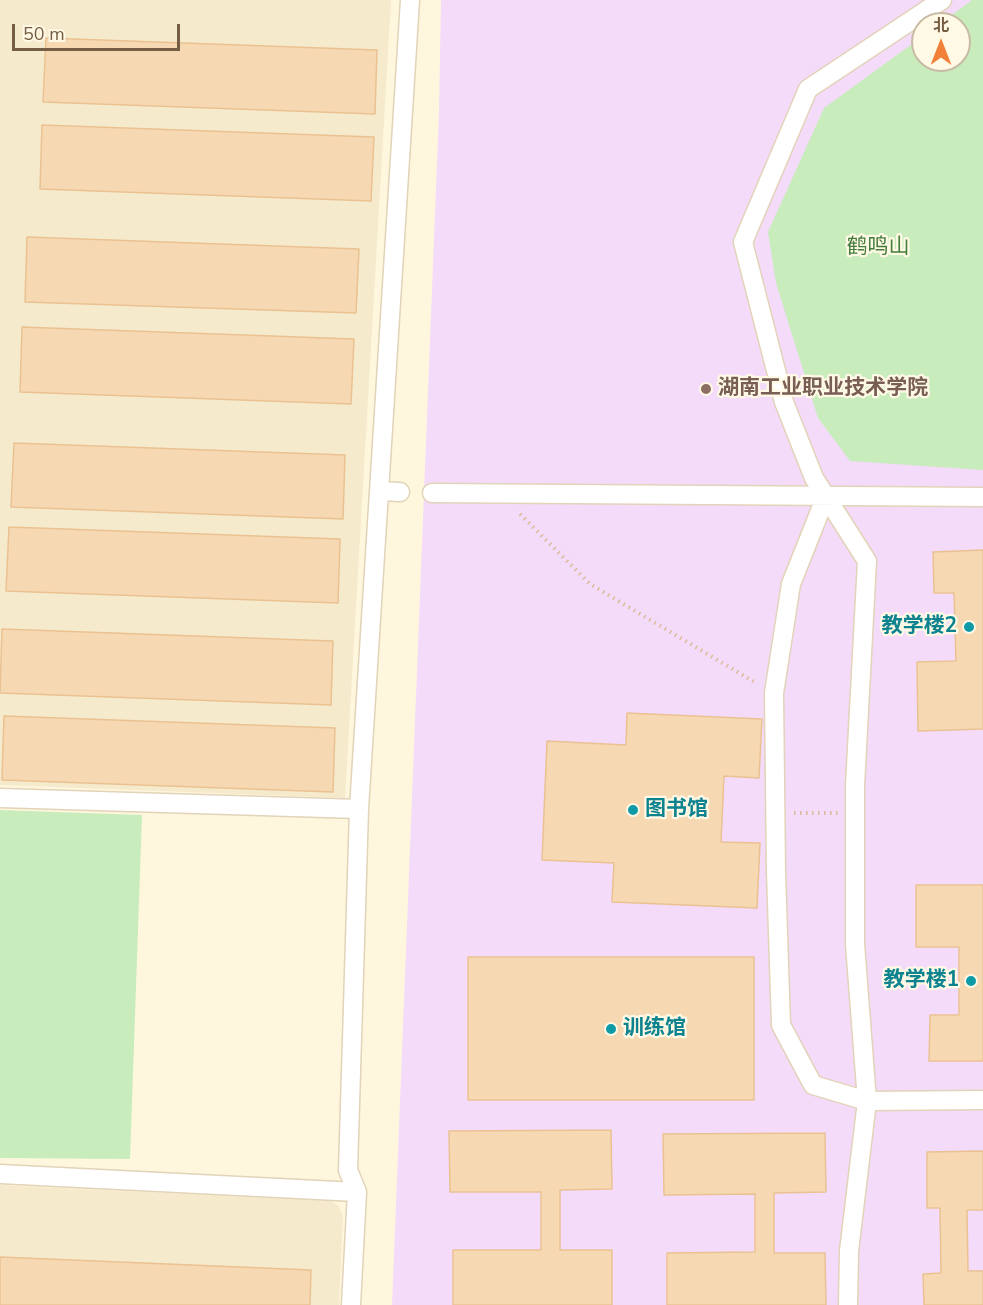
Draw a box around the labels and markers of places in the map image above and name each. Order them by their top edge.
place label: 湖南工业职业技术学院 [718,376,928,402]
marker: 湖南工业职业技术学院 [699,382,713,396]
place label: 教学楼2 [881,614,957,640]
marker: 教学楼2 [962,620,976,634]
place label: 图书馆 [645,797,708,823]
marker: 图书馆 [626,803,640,817]
place label: 教学楼1 [883,968,959,994]
marker: 教学楼1 [964,974,978,988]
place label: 训练馆 [623,1016,686,1042]
marker: 训练馆 [604,1022,618,1036]

